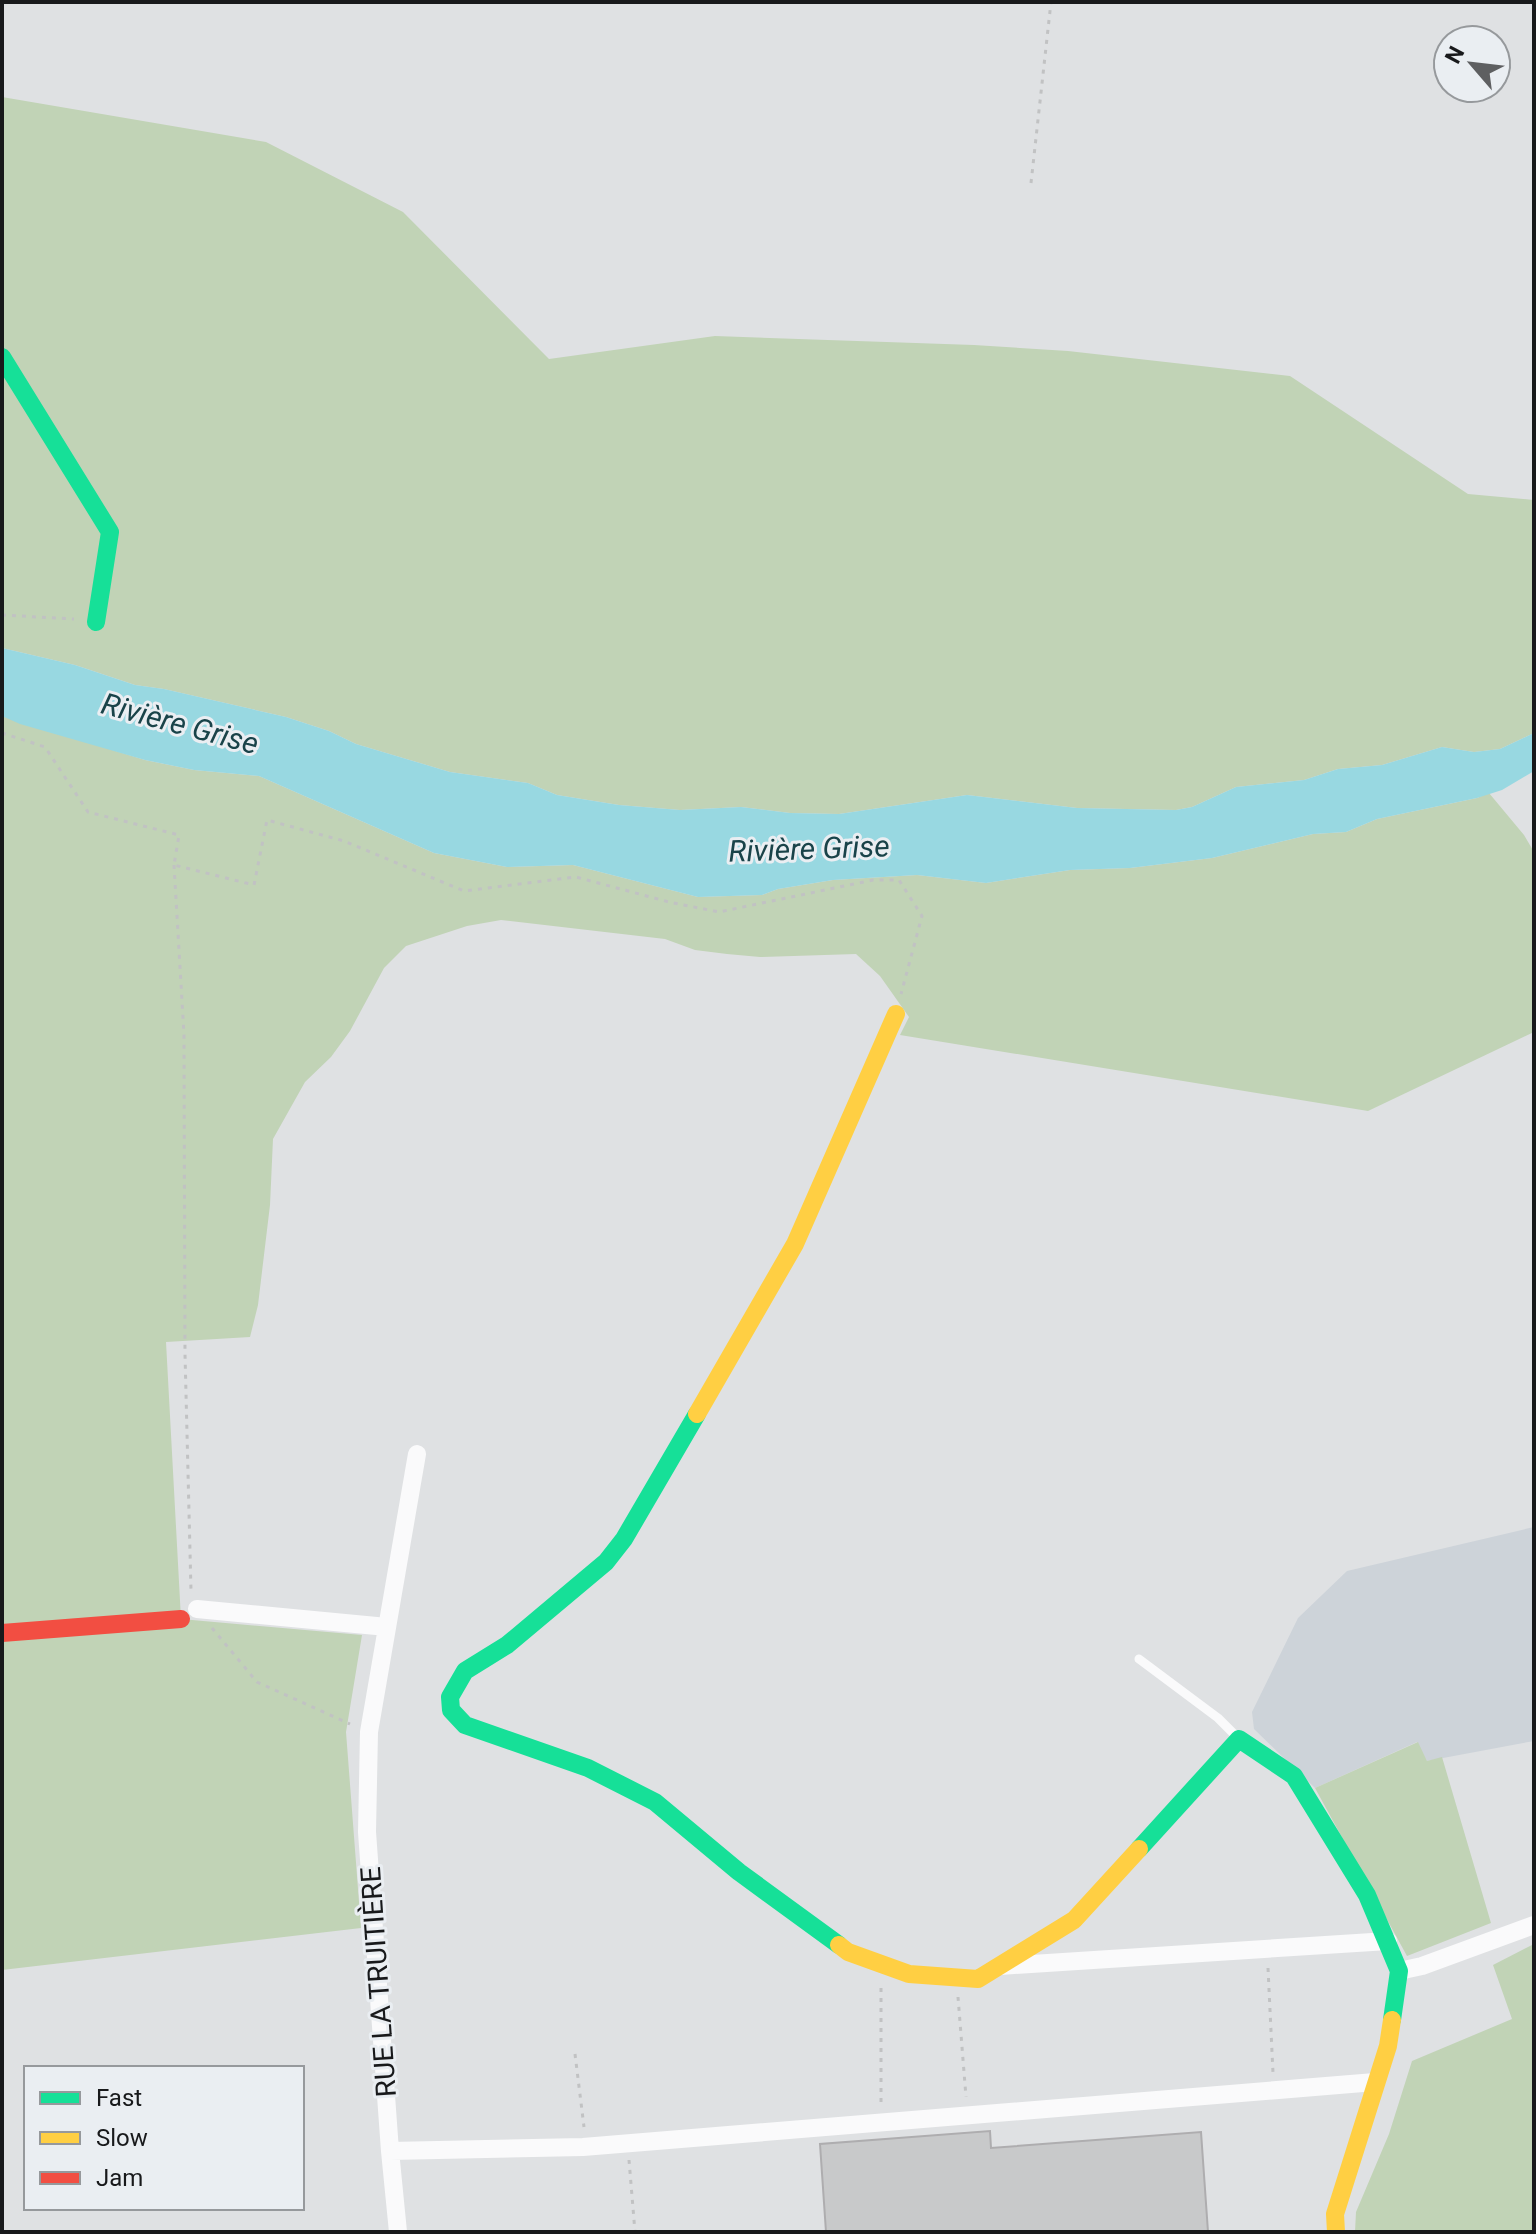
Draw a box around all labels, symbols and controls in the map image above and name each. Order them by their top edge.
north arrow [1432,24,1512,104]
text: N [1440,42,1469,68]
water label: Rivière Grise [98,686,262,761]
water label: Rivière Grise [728,828,890,869]
street label: RUE LA TRUITIÈRE [354,1866,403,2098]
legend [24,2066,304,2210]
text: Fast [96,2084,142,2112]
text: Slow [96,2124,148,2152]
text: Jam [96,2164,143,2192]

